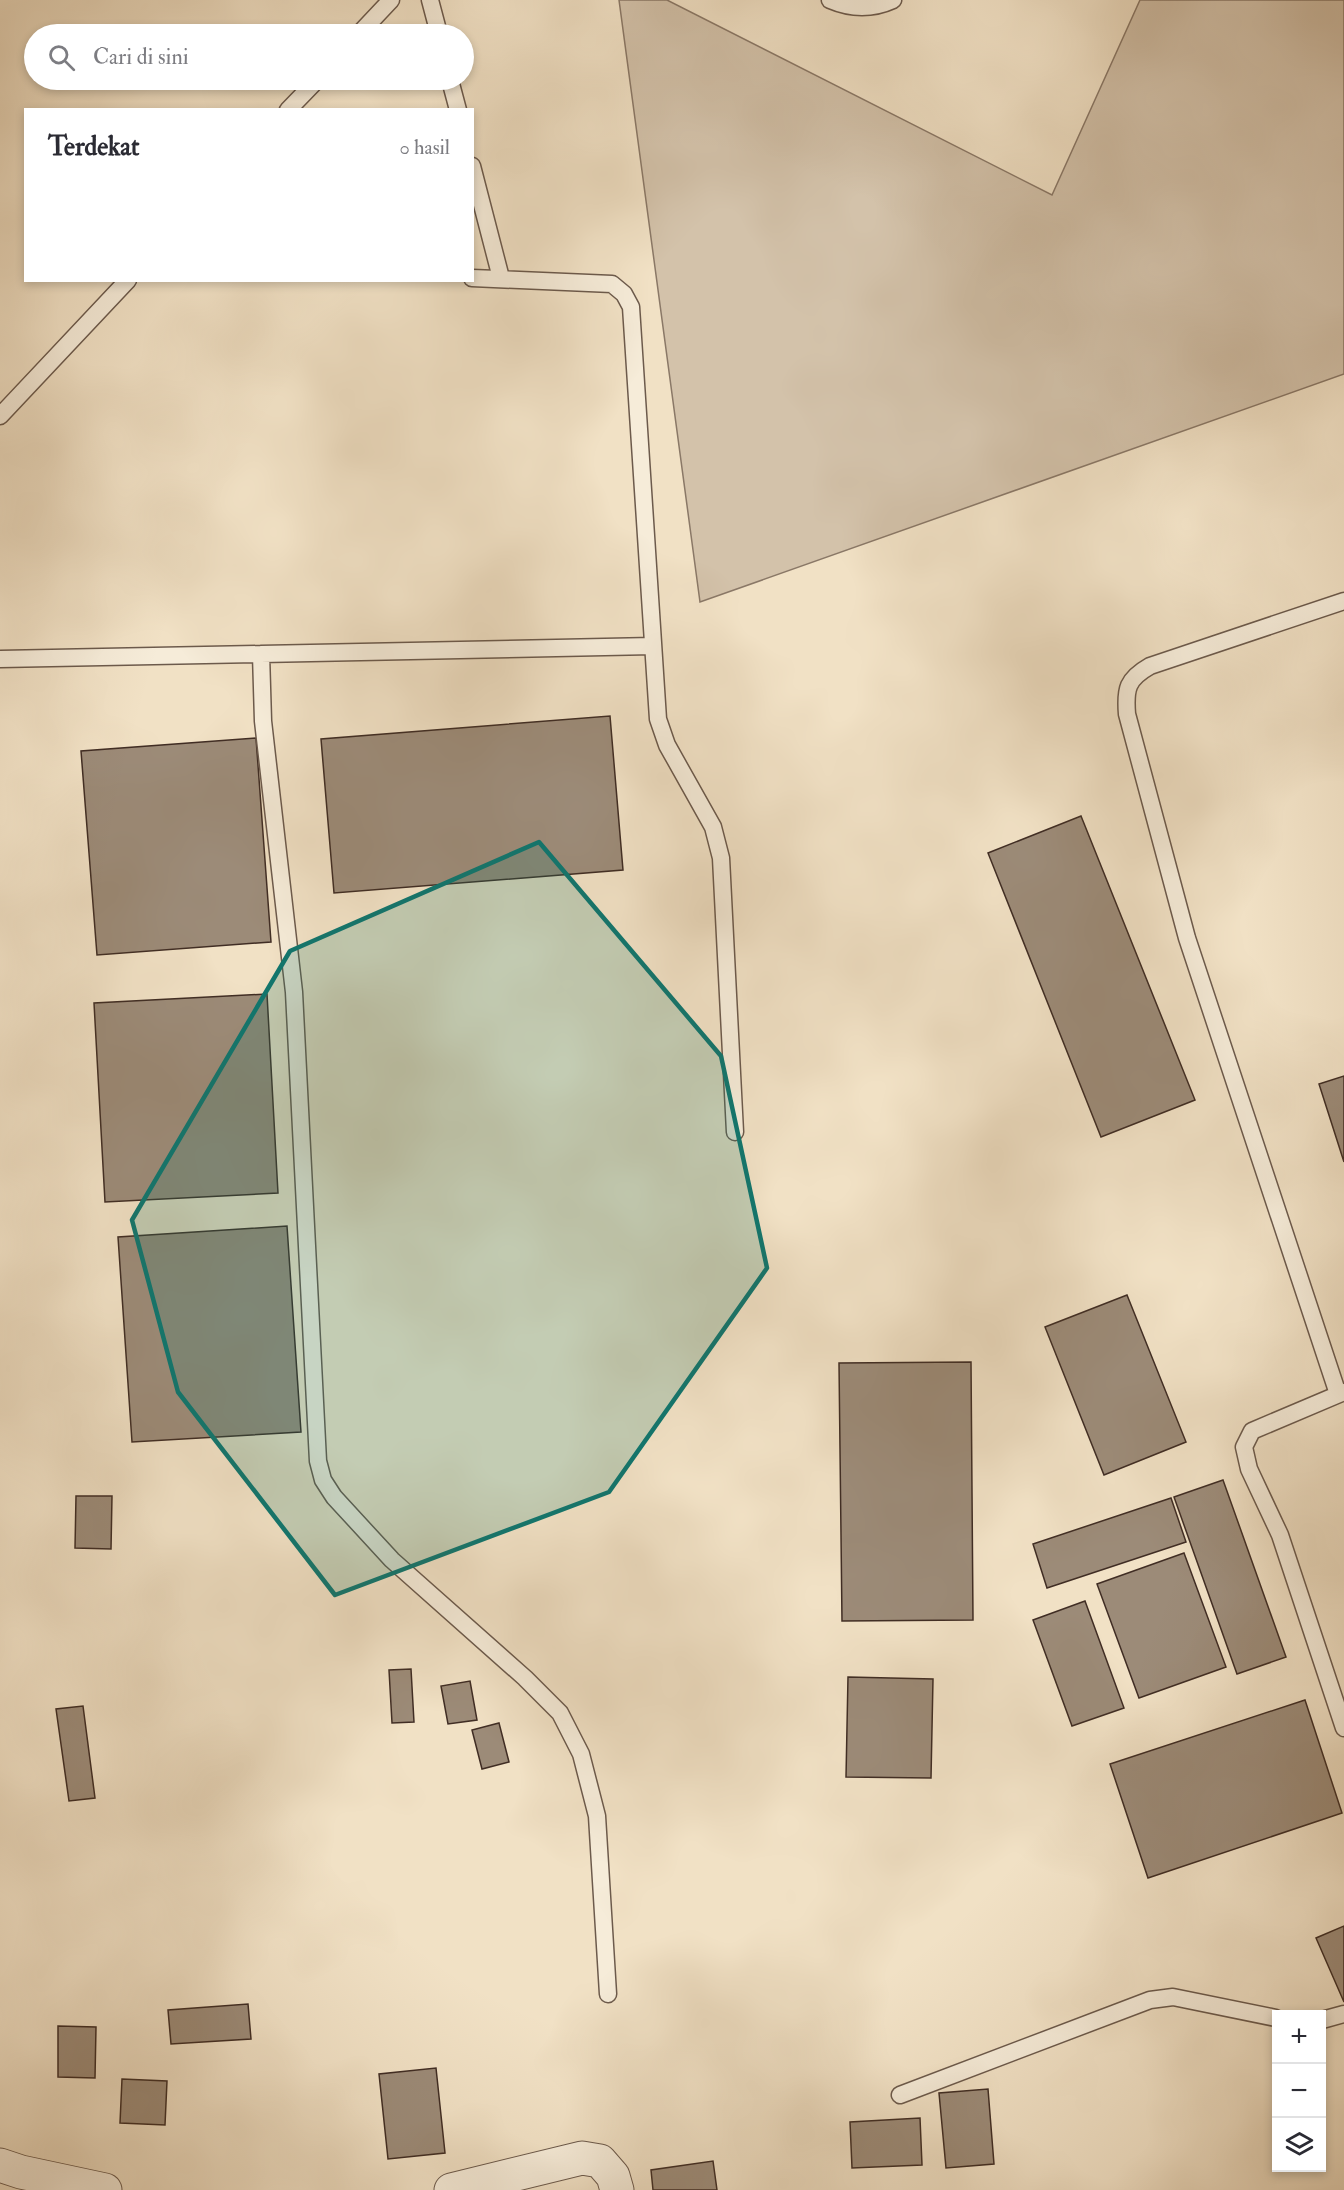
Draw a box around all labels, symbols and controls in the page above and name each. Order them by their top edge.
search box [24,24,474,90]
icon: search [45,41,78,74]
text: Cari di sini [93,43,189,71]
text: Terdekat [48,131,139,163]
text: 0 hasil [400,135,450,160]
map controls [1272,2010,1326,2172]
button: + [1272,2010,1326,2064]
button: − [1272,2064,1326,2118]
button: layers [1272,2118,1326,2172]

